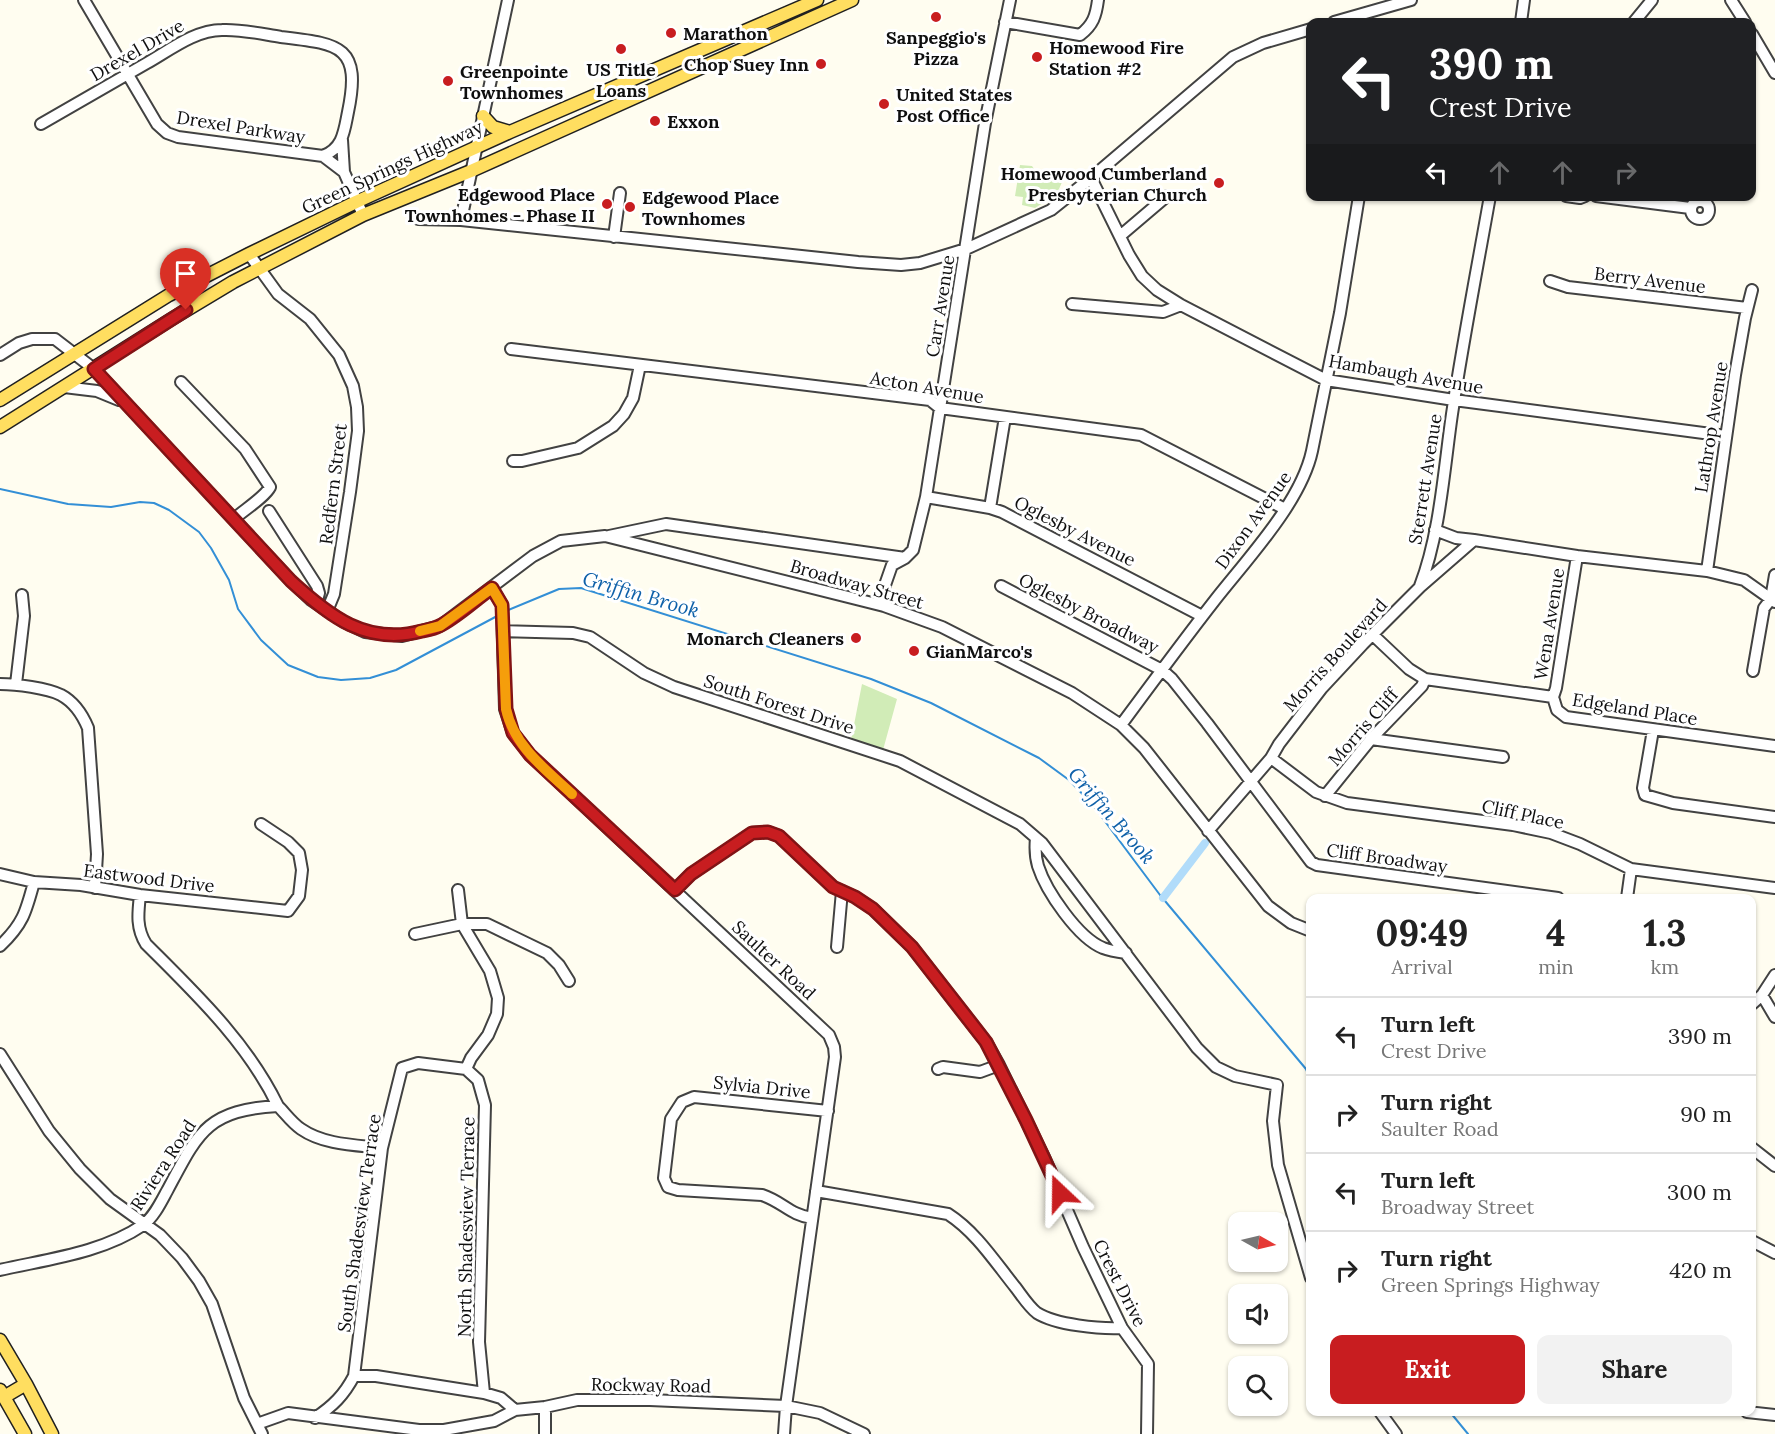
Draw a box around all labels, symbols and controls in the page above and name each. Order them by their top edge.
marker: Sanpeggio's Pizza [929,10,943,24]
street label: Drexel Drive [86,14,188,86]
place label: Marathon [683,22,768,45]
marker: Marathon [664,26,678,40]
place label: Sanpeggio's Pizza [886,26,986,70]
place label: Homewood Fire Station #2 [1049,36,1184,80]
text: 390 m [1429,37,1553,91]
marker: US Title Loans [614,42,628,56]
icon: left [1330,42,1408,120]
marker: Homewood Fire Station #2 [1030,50,1044,64]
place label: Chop Suey Inn [684,53,810,76]
marker: Chop Suey Inn [814,57,828,71]
place label: US Title Loans [586,58,656,102]
place label: Greenpointe Townhomes [460,60,568,104]
marker: Greenpointe Townhomes [441,74,455,88]
place label: United States Post Office [896,83,1013,127]
text: Crest Drive [1429,90,1572,124]
marker: United States Post Office [877,97,891,111]
street label: Drexel Parkway [175,105,307,149]
place label: Exxon [667,110,720,133]
marker: Exxon [648,114,662,128]
street label: Green Springs Highway [298,115,487,219]
icon: left [1420,156,1453,189]
icon: ahead [1483,156,1516,189]
icon: ahead [1546,156,1579,189]
icon: right [1609,156,1642,189]
place label: Homewood Cumberland Presbyterian Church [1000,162,1207,206]
marker: Homewood Cumberland Presbyterian Church [1212,176,1226,190]
place label: Edgewood Place Townhomes - Phase II [405,183,595,227]
place label: Edgewood Place Townhomes [642,186,779,230]
marker: Edgewood Place Townhomes - Phase II [600,197,614,211]
marker: Edgewood Place Townhomes [623,200,637,214]
pin [160,248,211,310]
street label: Carr Avenue [921,253,959,359]
icon: arrive [169,257,202,290]
street label: Berry Avenue [1593,262,1707,298]
street label: Hambaugh Avenue [1327,349,1485,399]
street label: Lathrop Avenue [1689,360,1733,494]
street label: Acton Avenue [867,366,986,408]
street label: Sterrett Avenue [1403,412,1447,546]
street label: Redfern Street [314,422,352,546]
street label: Dixon Avenue [1210,466,1296,573]
street label: Oglesby Avenue [1010,491,1140,572]
street label: Broadway Street [788,554,926,614]
water label: Griffin Brook [580,565,702,623]
street label: Wena Avenue [1529,566,1569,682]
street label: Oglesby Broadway [1015,568,1163,658]
street label: Morris Boulevard [1278,594,1392,716]
place label: Monarch Cleaners [687,627,844,650]
marker: Monarch Cleaners [849,631,863,645]
place label: GianMarco's [926,640,1033,663]
marker: GianMarco's [907,644,921,658]
street label: South Forest Drive [701,669,857,739]
street label: Morris Cliff [1323,682,1404,771]
street label: Edgeland Place [1571,688,1699,730]
water label: Griffin Brook [1063,761,1161,869]
street label: Cliff Place [1480,794,1567,834]
street label: Cliff Broadway [1325,838,1449,878]
street label: Eastwood Drive [82,859,216,897]
text: 09:49 [1376,910,1469,956]
text: 4 [1546,910,1566,956]
text: 1.3 [1643,910,1686,956]
street label: Saulter Road [727,915,821,1005]
text: Arrival [1392,954,1453,979]
text: min [1538,954,1574,979]
text: km [1651,954,1679,979]
text: Turn left [1381,1010,1475,1038]
icon: left [1330,1020,1363,1053]
text: 390 m [1668,1022,1732,1050]
text: Crest Drive [1381,1038,1487,1063]
street label: Sylvia Drive [712,1070,812,1104]
text: Turn right [1381,1088,1492,1116]
icon: right [1330,1098,1363,1131]
text: 90 m [1680,1100,1732,1128]
street label: South Shadesview Terrace [332,1112,386,1334]
street label: Riviera Road [125,1115,201,1215]
street label: North Shadesview Terrace [453,1116,479,1338]
text: Saulter Road [1381,1116,1499,1141]
position arrow [1028,1161,1092,1225]
text: Turn left [1381,1166,1475,1194]
icon: left [1330,1176,1363,1209]
text: 300 m [1667,1178,1732,1206]
text: Broadway Street [1381,1194,1534,1219]
north arrow [1228,1212,1288,1272]
map controls [1228,1212,1288,1416]
street label: Crest Drive [1088,1235,1152,1331]
text: Turn right [1381,1244,1492,1272]
icon: right [1330,1254,1363,1287]
text: 420 m [1669,1256,1732,1284]
text: Green Springs Highway [1381,1272,1600,1297]
button: sound [1228,1284,1288,1344]
button: Exit [1330,1335,1525,1404]
button: Share [1537,1335,1732,1404]
button: search [1228,1356,1288,1416]
street label: Rockway Road [591,1372,712,1398]

